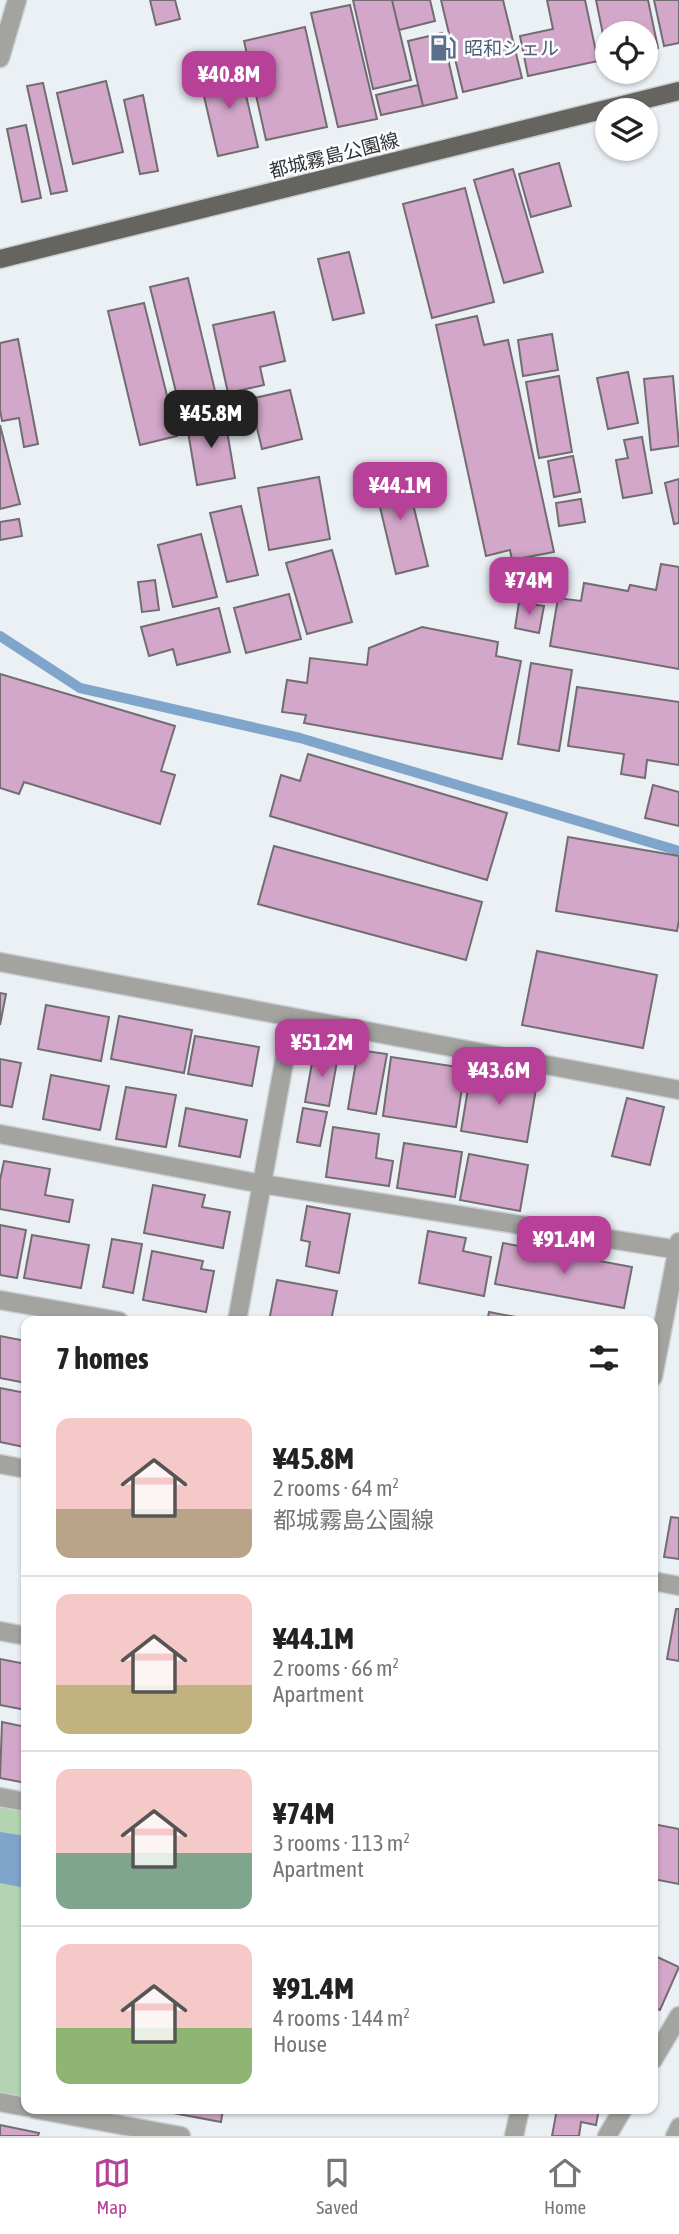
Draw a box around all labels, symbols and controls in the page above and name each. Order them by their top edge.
map controls [595,21,658,161]
button: locate [595,21,658,84]
fuel station icon: 昭和シェル [428,33,458,63]
place label: 昭和シェル [464,37,559,59]
pin: ¥40.8M [172,52,286,111]
text: ¥40.8M [198,61,260,87]
button: layers [595,98,658,161]
street label: 都城霧島公園線 [267,128,401,182]
pin: ¥45.8M [154,391,268,450]
text: ¥45.8M [180,400,242,426]
pin: ¥44.1M [343,462,457,522]
text: ¥44.1M [369,472,431,498]
pin: ¥74M [488,558,570,617]
text: ¥74M [505,567,553,593]
pin: ¥51.2M [265,1020,379,1079]
text: ¥51.2M [291,1029,353,1055]
pin: ¥43.6M [442,1048,556,1107]
text: ¥43.6M [468,1057,530,1083]
pin: ¥91.4M [507,1216,621,1276]
text: ¥91.4M [533,1226,595,1252]
icon: filters [585,1339,623,1377]
text: 7 homes [56,1341,149,1375]
text: ¥45.8M [273,1441,354,1475]
icon: home [112,1446,196,1530]
text: 2 rooms · 64 m² [273,1475,399,1501]
text: 都城霧島公園線 [273,1507,434,1533]
text: ¥44.1M [273,1621,354,1655]
icon: home [112,1622,196,1706]
text: 2 rooms · 66 m² [273,1655,399,1681]
text: Apartment [273,1681,364,1707]
text: ¥74M [273,1796,335,1830]
icon: home [112,1797,196,1881]
text: 3 rooms · 113 m² [273,1830,410,1856]
text: Apartment [273,1856,364,1882]
text: ¥91.4M [273,1971,354,2005]
icon: home [112,1972,196,2056]
text: 4 rooms · 144 m² [273,2005,410,2031]
text: House [273,2031,327,2057]
tab: Map [93,2154,131,2218]
tab: Saved [316,2154,358,2218]
tab: Home [544,2154,586,2218]

